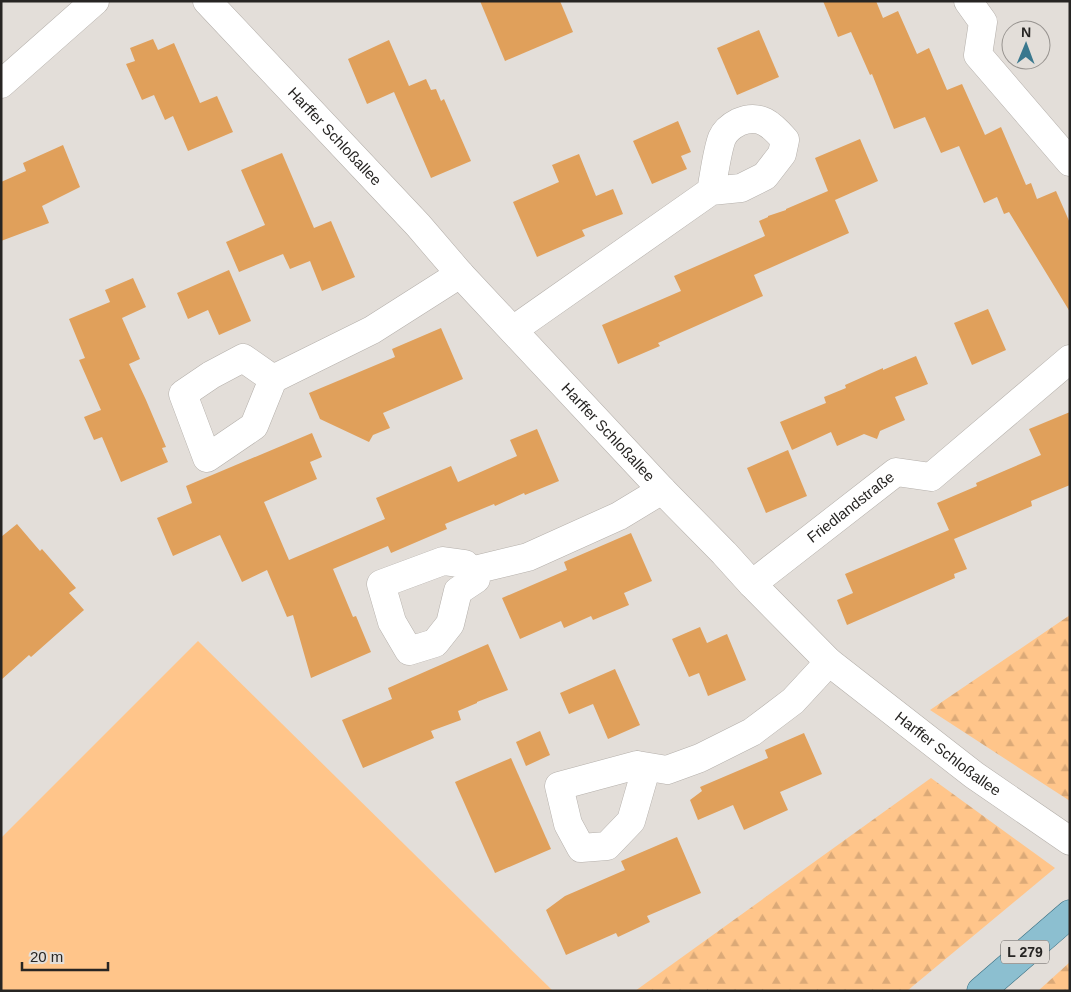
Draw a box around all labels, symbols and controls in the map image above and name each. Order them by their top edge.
north arrow [1001,20,1051,70]
text: N [1021,24,1031,40]
street label: Harffer Schloßallee [285,84,385,189]
street label: Harffer Schloßallee [558,379,658,485]
street label: Friedlandstraße [804,468,897,546]
street label: Harffer Schloßallee [892,708,1004,799]
scale bar [22,940,109,972]
road number: L 279 [1001,940,1049,964]
text: 20 m [30,948,63,965]

